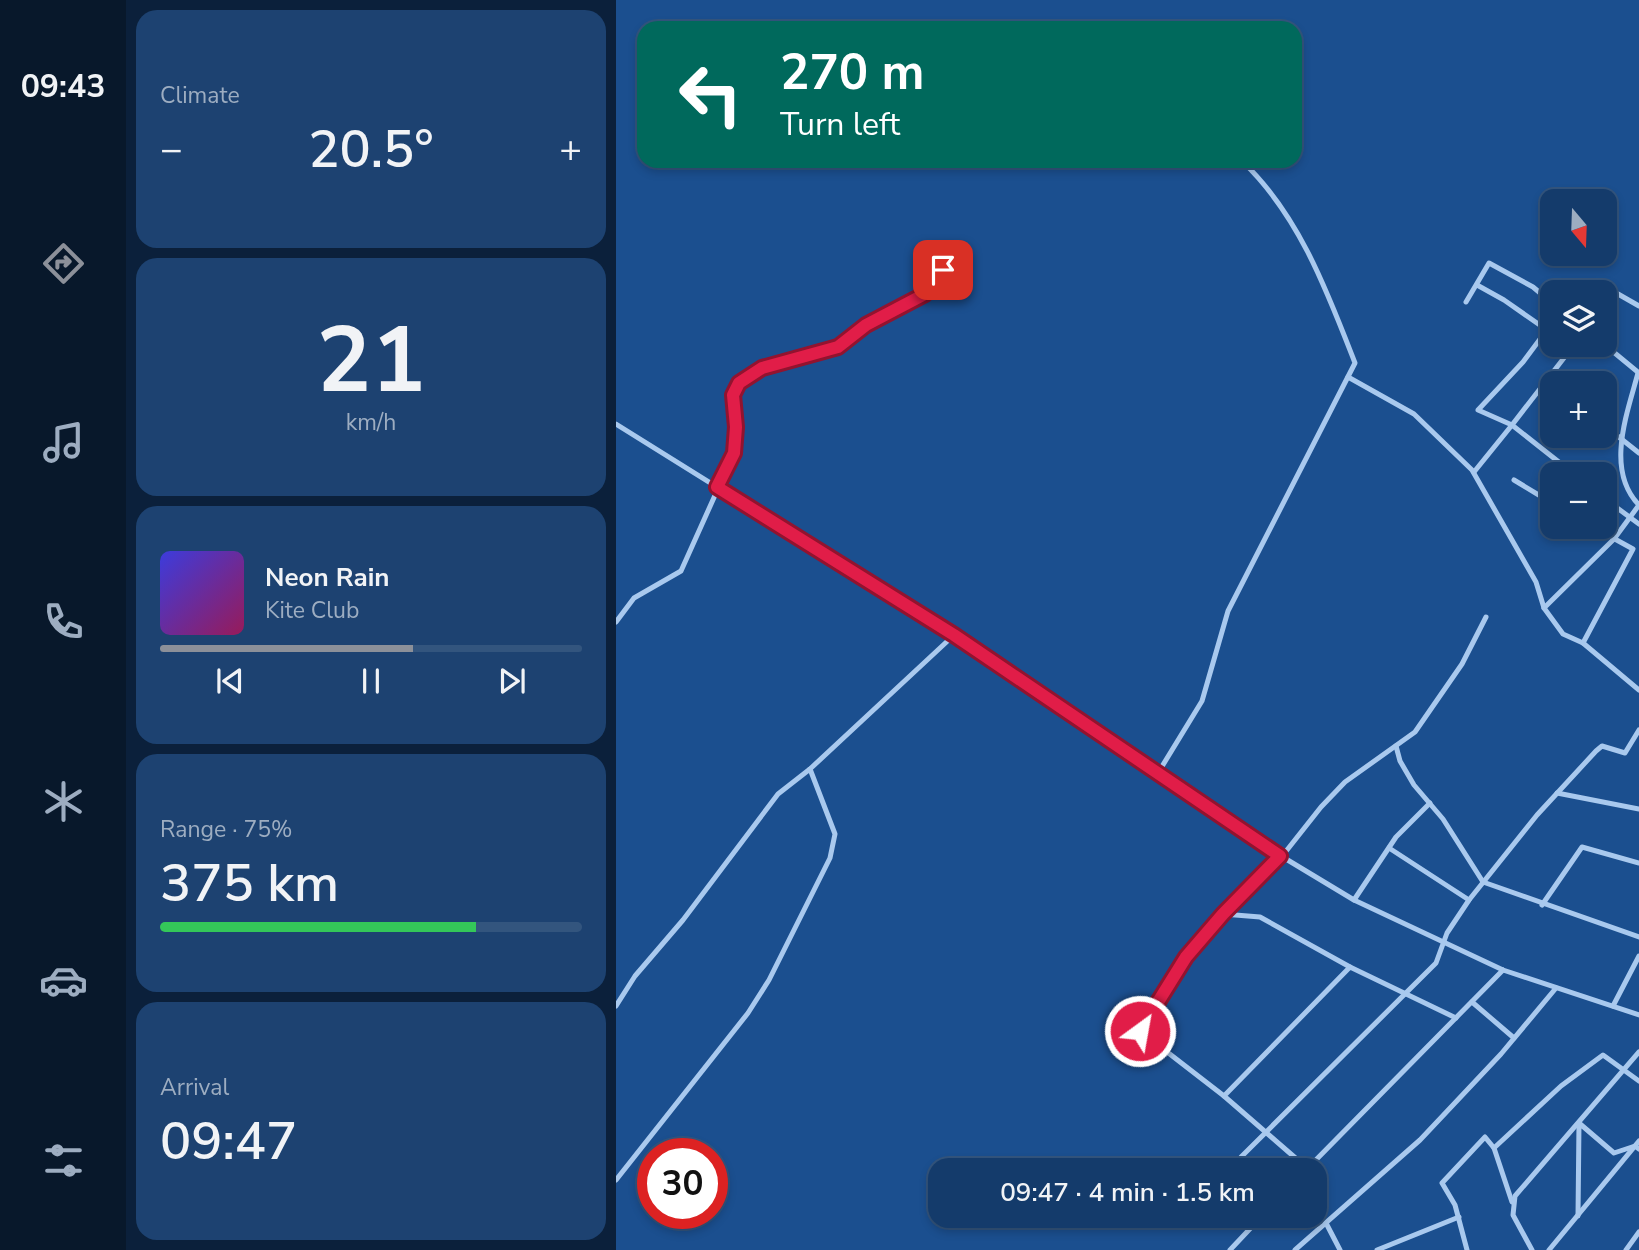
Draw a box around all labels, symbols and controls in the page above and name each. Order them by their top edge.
text: 270 m [780,39,924,106]
icon: left [665,49,756,140]
text: 09:43 [21,65,105,108]
text: Climate [160,80,240,111]
text: Turn left [780,103,900,146]
text: 20.5° [308,114,434,185]
text: − [160,124,183,175]
text: + [559,124,582,175]
north arrow [1540,189,1617,266]
map controls [1540,189,1617,539]
icon: directions [39,239,88,288]
pin [913,240,973,300]
icon: arrive [924,251,962,289]
button: layers [1540,280,1617,357]
text: 21 [316,299,426,423]
button: + [1540,371,1617,448]
text: km/h [346,407,396,438]
icon: music [39,418,88,467]
button: − [1540,462,1617,539]
text: Neon Rain [265,560,390,595]
text: Kite Club [265,595,359,626]
icon: phone [39,597,88,646]
icon: previous [211,662,249,700]
icon: pause [352,662,390,700]
icon: next [493,662,531,700]
icon: climate [39,777,88,826]
text: Range · 75% [160,814,292,845]
text: 375 km [160,848,339,919]
icon: car [39,956,88,1005]
position arrow [1103,994,1177,1068]
text: Arrival [160,1072,229,1103]
text: 09:47 [160,1106,297,1177]
icon: filters [39,1136,88,1185]
speed limit sign: 30 [637,1138,728,1229]
text: 09:47 · 4 min · 1.5 km [1000,1175,1255,1210]

